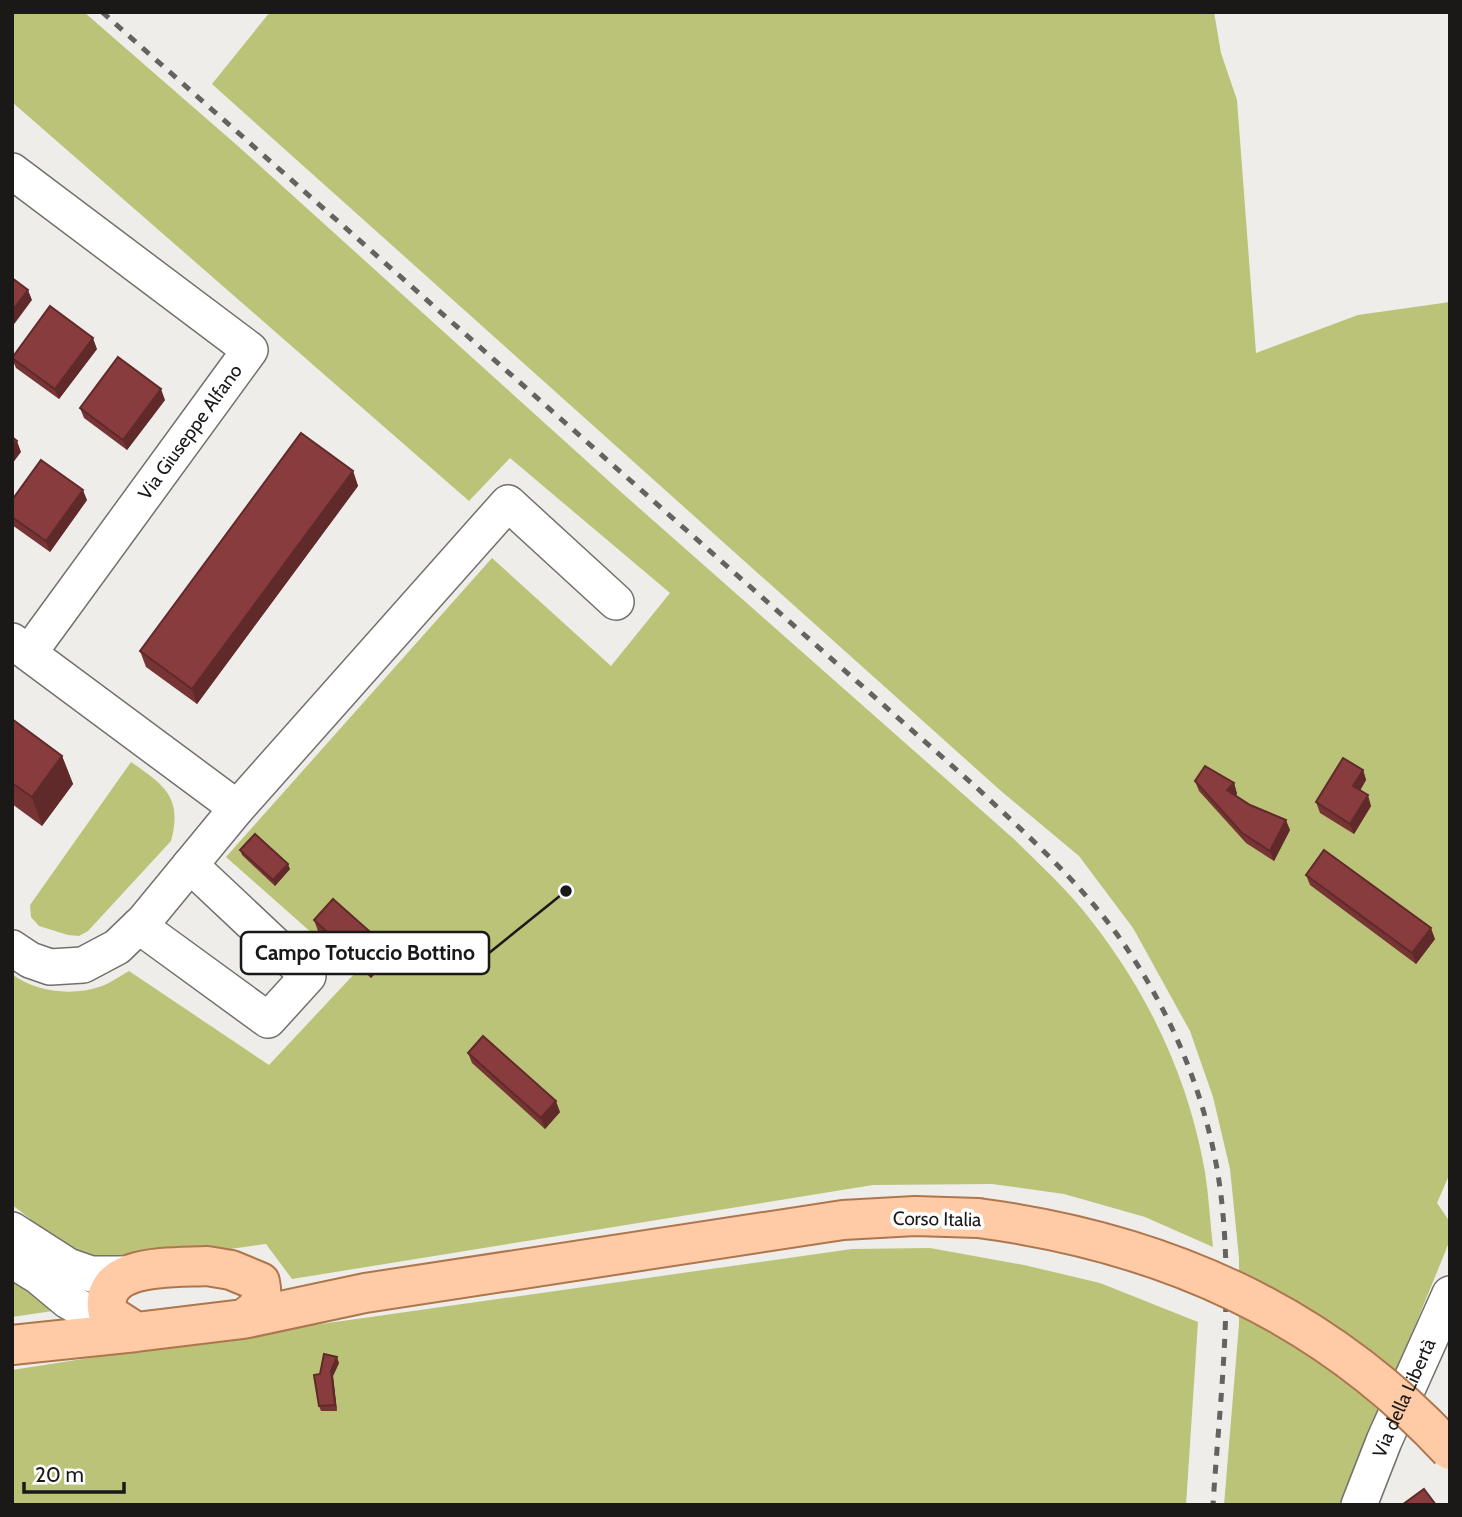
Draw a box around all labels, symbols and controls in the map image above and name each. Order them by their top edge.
street label: Via Giuseppe Alfano [133,360,247,504]
callout: Campo Totuccio Bottino [241,932,489,974]
text: Campo Totuccio Bottino [255,940,475,965]
street label: Corso Italia [893,1207,981,1231]
street label: Via della Libertà [1367,1335,1440,1461]
scale bar [24,1450,124,1494]
text: 20 m [35,1462,84,1487]

